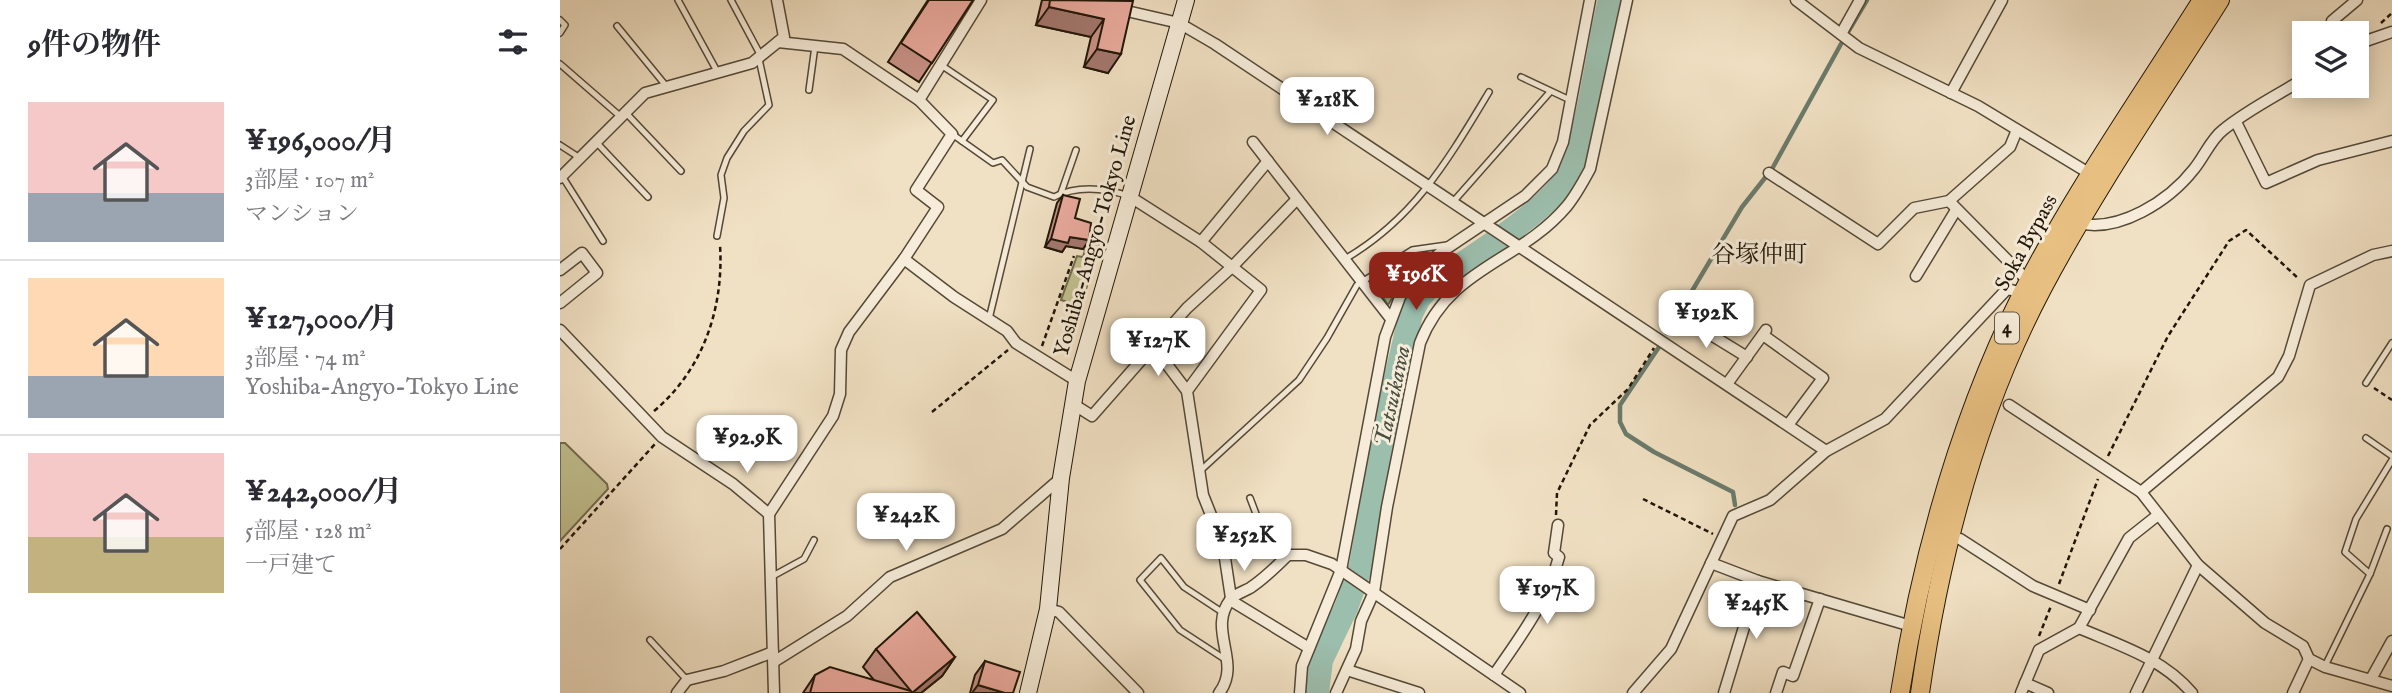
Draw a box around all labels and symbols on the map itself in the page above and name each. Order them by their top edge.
pin: ¥218K [1278,78,1376,137]
street label: Yoshiba-Angyo-Tokyo Line [1049,112,1144,360]
street label: Soka Bypass [1989,190,2065,296]
district label: 谷塚仲町 [1711,240,1807,271]
pin: ¥196K [1367,252,1465,312]
pin: ¥192K [1657,290,1755,350]
road number: 4 [1995,312,2019,344]
pin: ¥127K [1109,318,1207,378]
water label: Tatsuikawa [1368,343,1418,449]
pin: ¥92.9K [690,416,804,475]
pin: ¥242K [857,494,955,553]
pin: ¥252K [1195,514,1293,573]
pin: ¥197K [1498,566,1596,626]
pin: ¥245K [1707,582,1805,641]

